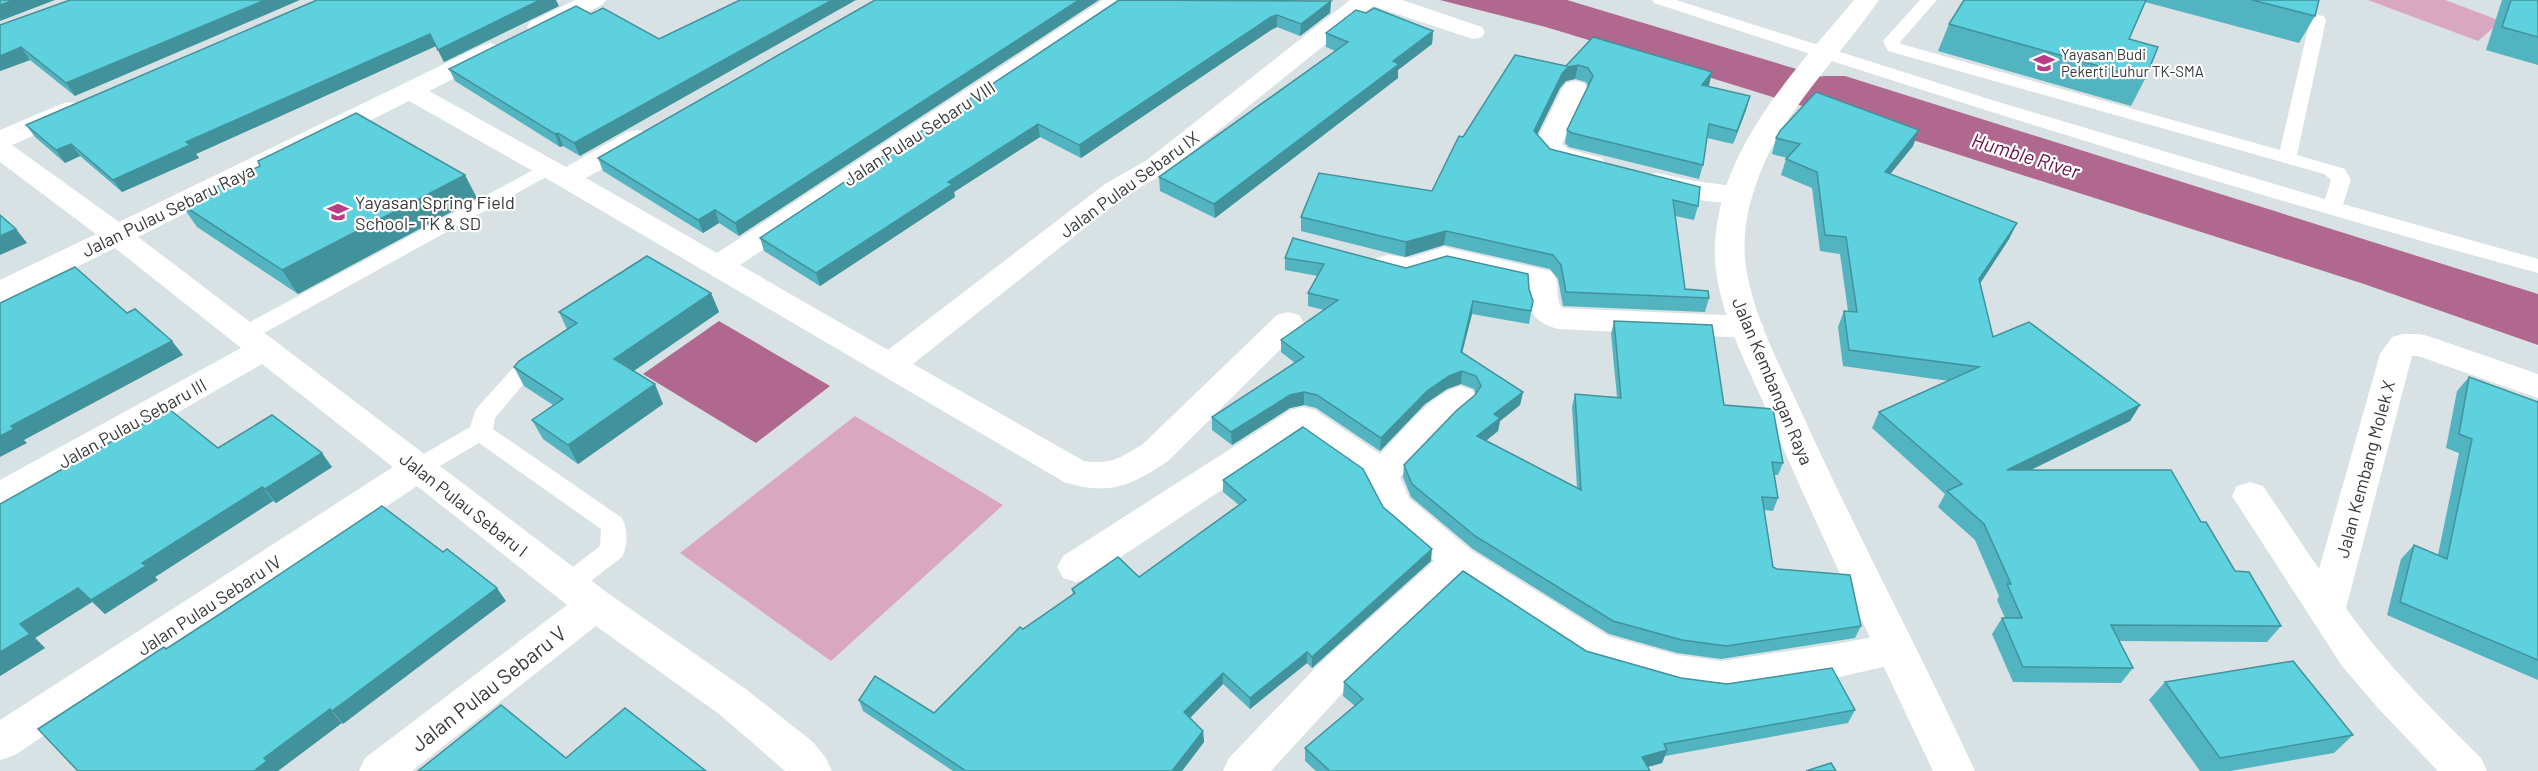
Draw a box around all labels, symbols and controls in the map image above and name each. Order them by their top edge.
place label: Yayasan Budi Pekerti Luhur TK-SMA [2061,45,2204,80]
school or university icon: Yayasan Budi Pekerti Luhur TK-SMA [2032,51,2056,75]
street label: Jalan Pulau Sebaru VIII [839,76,999,190]
street label: Jalan Pulau Sebaru IX [1055,126,1203,242]
water label: Humble River [1969,127,2084,183]
street label: Jalan Pulau Sebaru Raya [78,159,258,261]
place label: Yayasan Spring Field School- TK & SD [355,191,515,234]
school or university icon: Yayasan Spring Field School- TK & SD [326,200,350,224]
street label: Jalan Kembangan Raya [1728,294,1818,468]
street label: Jalan Pulau Sebaru III [54,373,210,473]
street label: Jalan Kembang Molek X [2331,378,2399,560]
street label: Jalan Pulau Sebaru I [395,447,533,561]
street label: Jalan Pulau Sebaru IV [133,550,285,660]
street label: Jalan Pulau Sebaru V [406,620,570,756]

